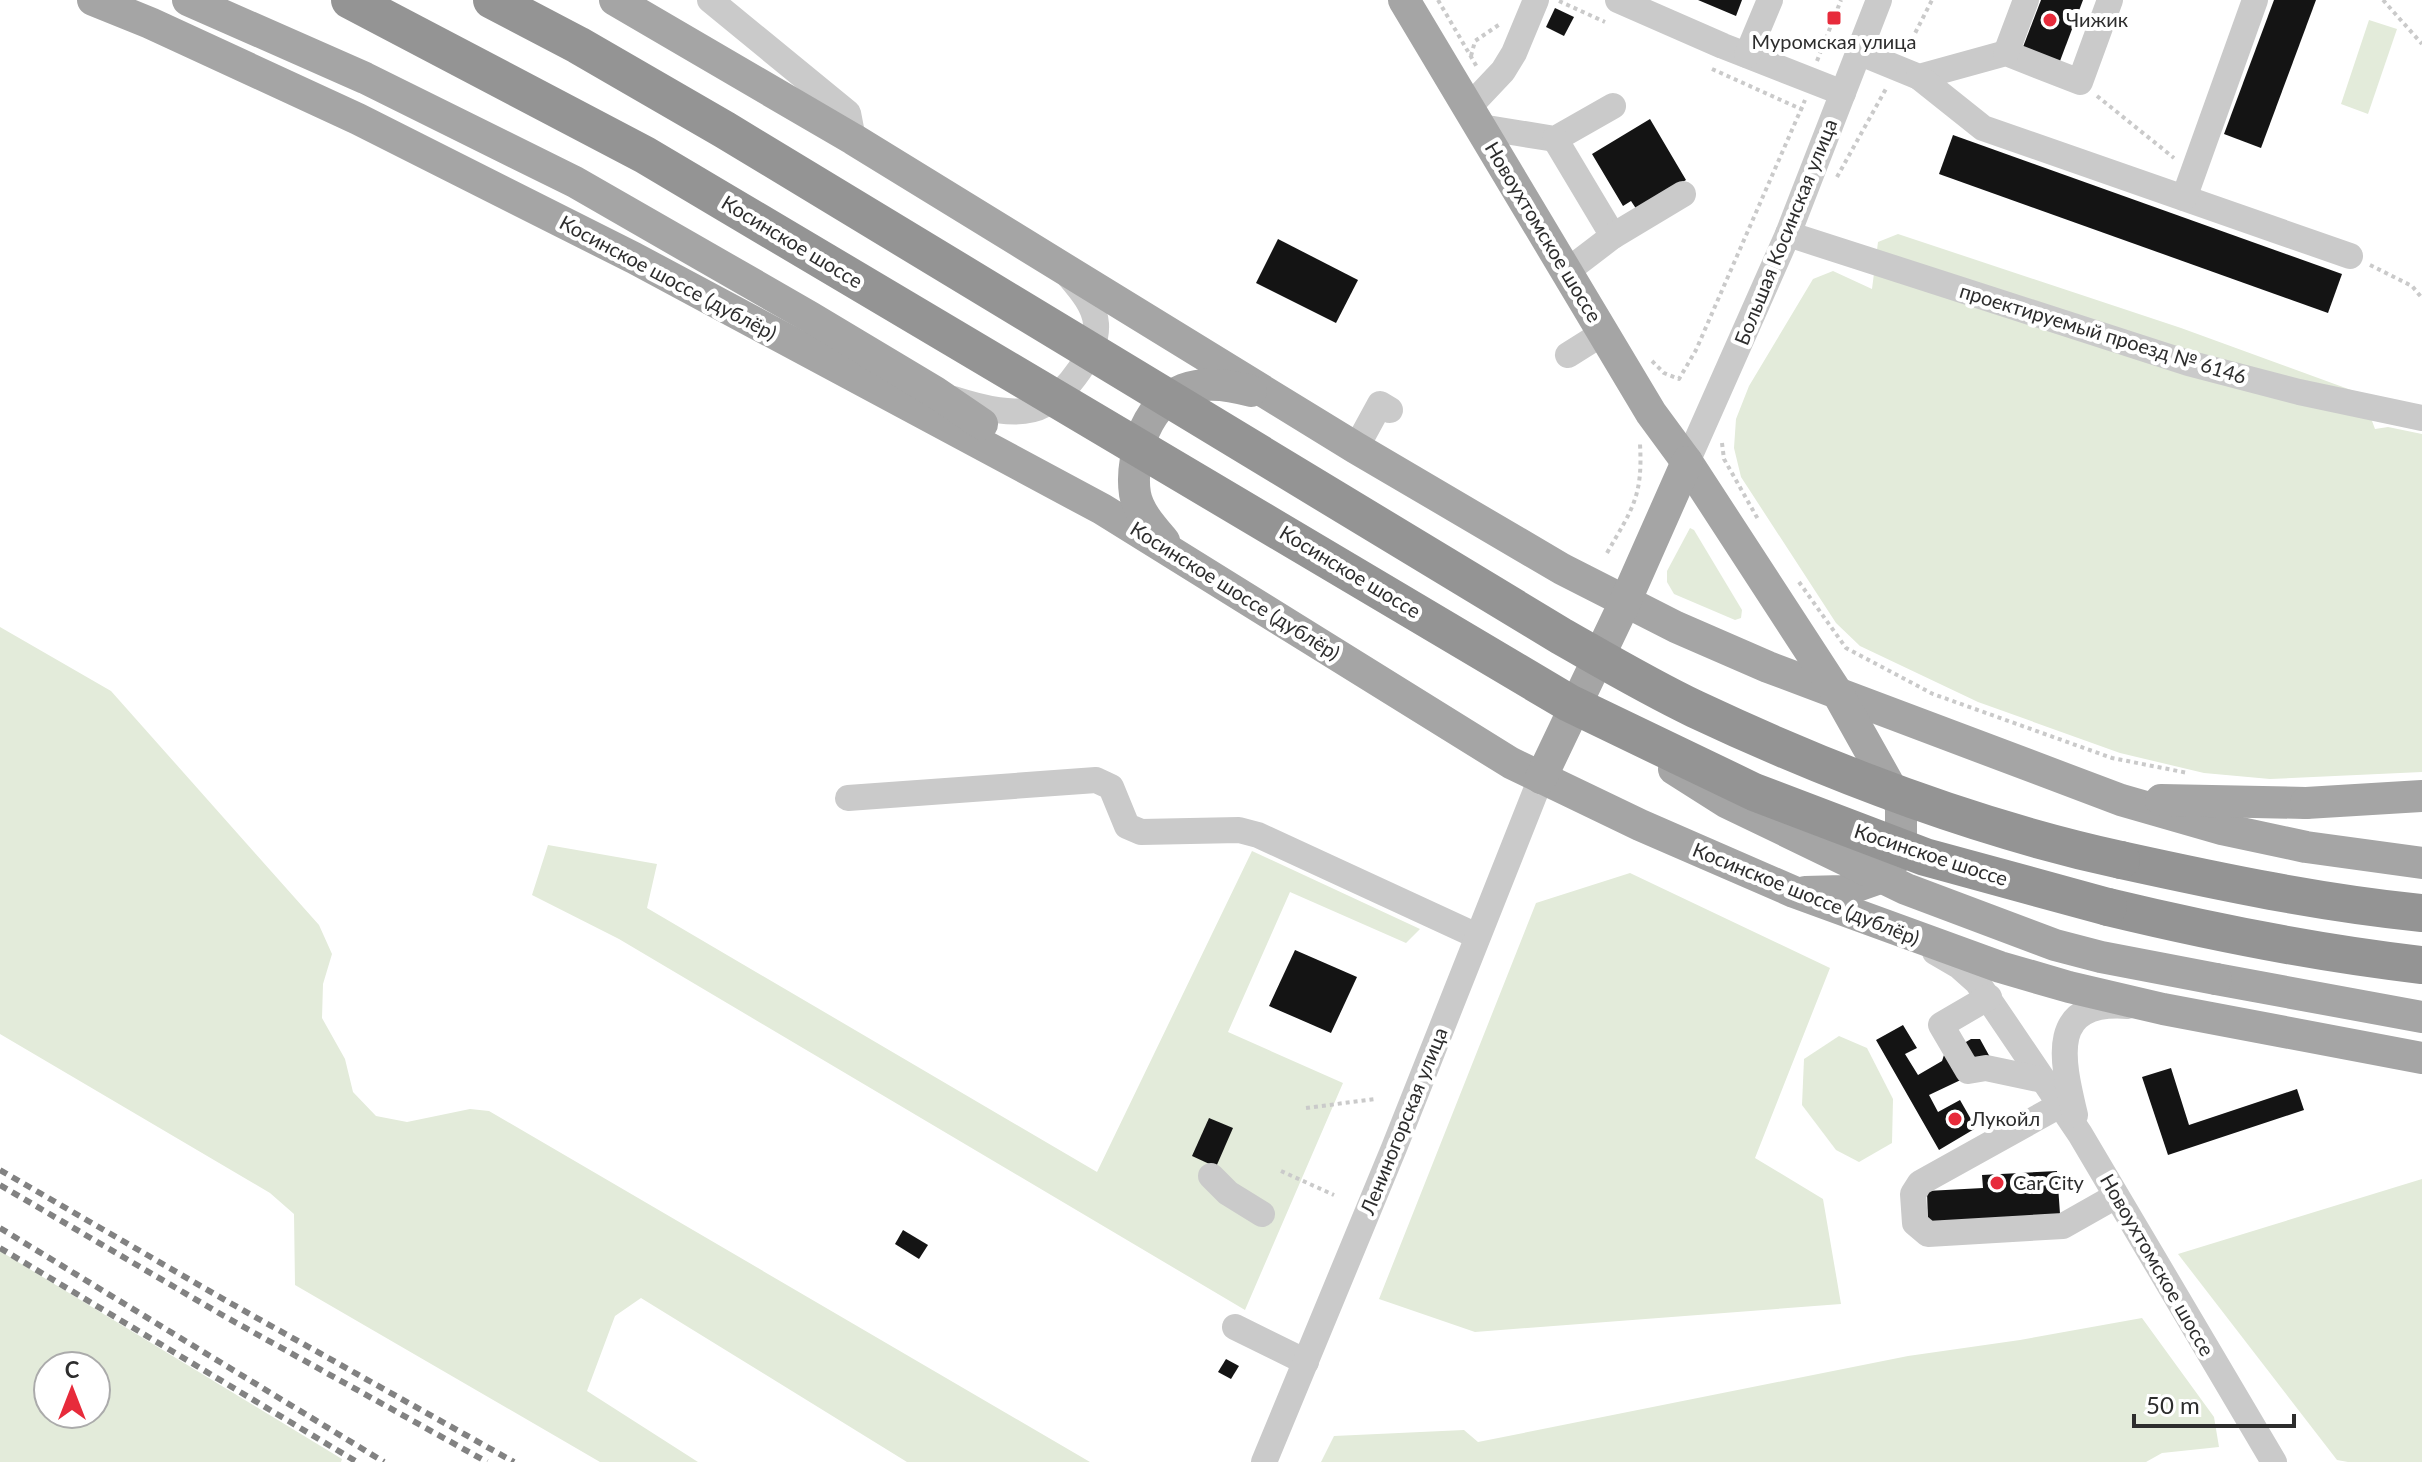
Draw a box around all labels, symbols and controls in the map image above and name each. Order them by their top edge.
place label: Чижик [2066,7,2129,31]
marker: Муромская улица [1825,9,1843,27]
marker: Чижик [2041,11,2059,29]
place label: Муромская улица [1752,29,1916,53]
street label: Большая Косинская улица [1729,115,1841,348]
street label: Новоухтомское шоссе [1480,137,1607,326]
street label: Косинское шоссе [718,190,867,293]
street label: Косинское шоссе (дублёр) [556,210,781,345]
street label: проектируемый проезд № 6146 [1957,278,2249,388]
street label: Косинское шоссе (дублёр) [1126,516,1345,665]
street label: Косинское шоссе [1276,520,1425,623]
street label: Косинское шоссе [1852,818,2011,890]
street label: Косинское шоссе (дублёр) [1690,837,1923,950]
street label: Лениногорская улица [1354,1023,1452,1219]
place label: Лукойл [1970,1106,2040,1130]
marker: Лукойл [1946,1110,1964,1128]
street label: Новоухтомское шоссе [2096,1169,2220,1360]
place label: Car City [2013,1170,2085,1194]
marker: Car City [1988,1174,2006,1192]
north arrow [32,1350,112,1430]
text: С [65,1356,80,1383]
scale bar [2134,1378,2294,1428]
text: 50 m [2146,1390,2200,1419]

